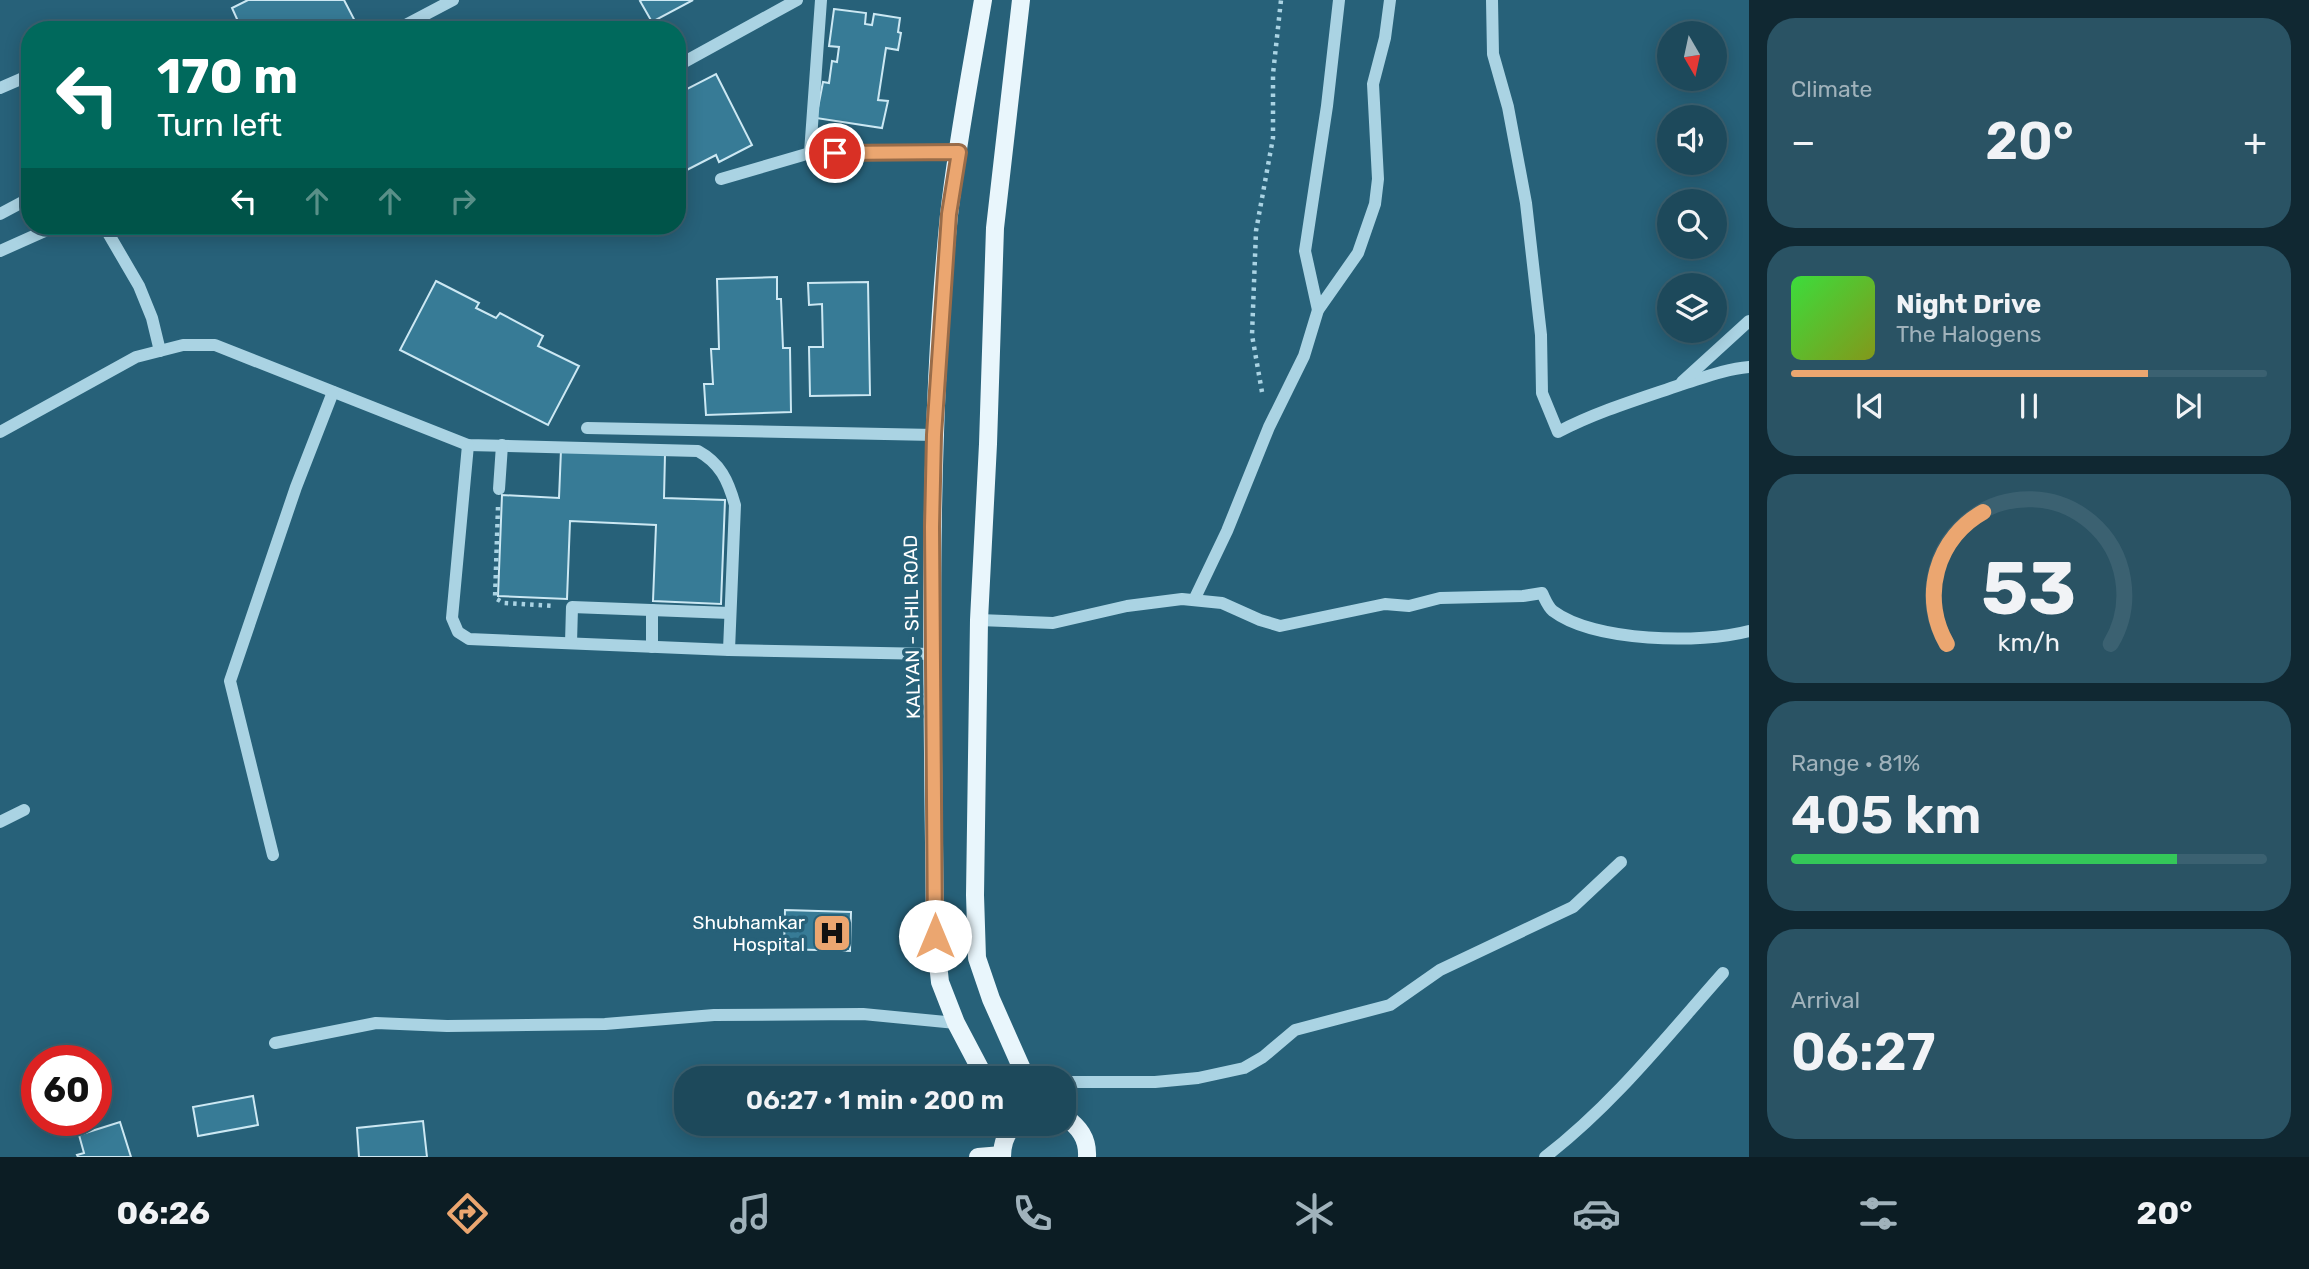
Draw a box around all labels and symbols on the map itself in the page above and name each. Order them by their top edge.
north arrow [1657,21,1727,91]
pin [805,123,865,183]
street label: KALYAN - SHIL ROAD [899,535,925,719]
position arrow [898,899,972,973]
place label: Shubhamkar Hospital [693,911,806,956]
hospital icon: Shubhamkar Hospital [811,912,853,954]
speed limit sign: 60 [21,1045,112,1136]

